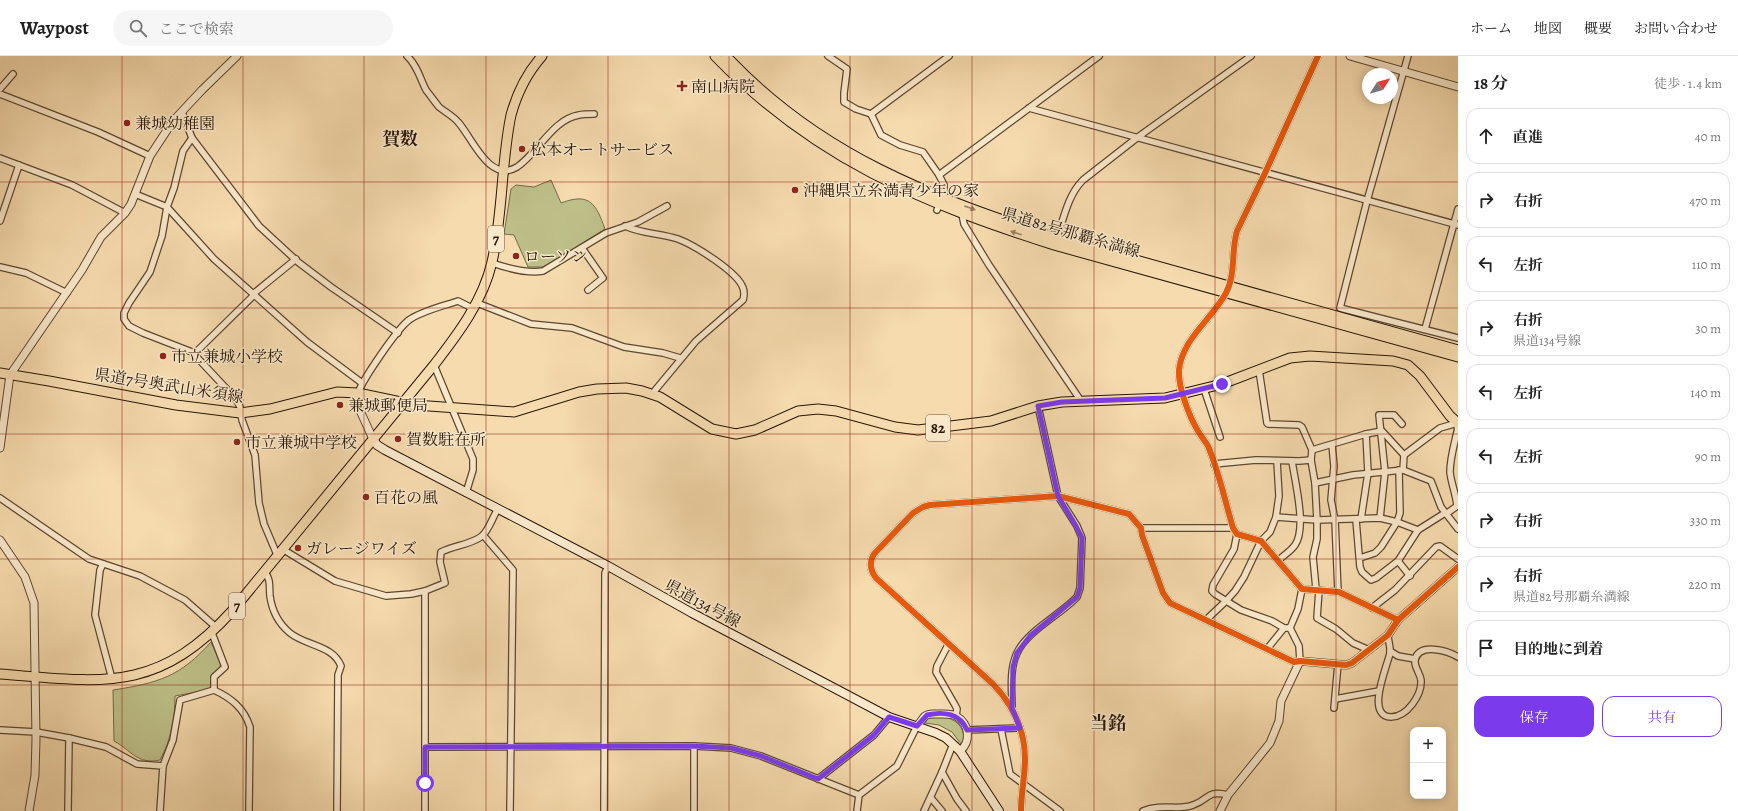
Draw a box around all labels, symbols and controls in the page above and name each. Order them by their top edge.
search box [113,10,393,46]
text: Waypost [20,15,89,41]
icon: search [127,17,149,39]
text: ここで検索 [159,19,234,39]
text: ホーム [1470,19,1512,38]
text: 地図 [1534,19,1562,38]
text: 概要 [1584,19,1612,38]
text: お問い合わせ [1634,19,1718,38]
north arrow [1362,68,1398,104]
text: 18 分 [1474,72,1508,95]
text: 徒歩 · 1.4 km [1654,75,1722,92]
place label: 南山病院 [691,76,755,98]
marker: 南山病院 [676,80,688,92]
place label: 兼城幼稚園 [135,113,215,135]
marker: 兼城幼稚園 [122,118,132,128]
icon: ahead [1475,125,1497,147]
district label: 賀数 [382,127,418,151]
text: 直進 [1513,127,1543,147]
text: 40 m [1695,128,1721,145]
place label: 松本オートサービス [530,139,674,161]
marker: 松本オートサービス [517,144,527,154]
place label: 沖縄県立糸満青少年の家 [803,180,979,202]
marker: 沖縄県立糸満青少年の家 [790,185,800,195]
icon: right [1475,189,1497,211]
text: 右折 [1513,191,1543,211]
text: 470 m [1689,192,1721,209]
street label: 県道82号那覇糸満線 [999,203,1143,263]
one-way arrow [964,206,976,212]
road number: 7 [488,226,504,252]
one-way arrow [1010,230,1022,236]
place label: ローソン [524,246,587,268]
marker: ローソン [511,251,521,261]
icon: left [1475,253,1497,275]
text: 左折 [1513,255,1543,275]
text: 110 m [1692,256,1721,273]
text: 右折 [1513,310,1543,330]
icon: right [1475,317,1497,339]
text: 30 m [1695,320,1721,337]
text: 県道134号線 [1513,332,1581,349]
place label: 市立兼城小学校 [171,346,283,368]
marker: 市立兼城小学校 [158,351,168,361]
street label: 県道7号奥武山米須線 [93,363,245,409]
route end [1213,375,1231,393]
icon: left [1475,381,1497,403]
text: 左折 [1513,383,1543,403]
text: 140 m [1690,384,1721,401]
place label: 兼城郵便局 [348,395,428,417]
marker: 兼城郵便局 [335,400,345,410]
road number: 82 [926,415,950,441]
place label: 賀数駐在所 [406,429,486,451]
place label: 市立兼城中学校 [245,432,357,454]
marker: 賀数駐在所 [393,434,403,444]
marker: 市立兼城中学校 [232,437,242,447]
icon: left [1475,445,1497,467]
text: 左折 [1513,447,1543,467]
text: 90 m [1695,448,1721,465]
place label: 百花の風 [374,487,438,509]
marker: 百花の風 [361,492,371,502]
icon: right [1475,509,1497,531]
text: 右折 [1513,511,1543,531]
text: 330 m [1690,512,1721,529]
place label: ガレージワイズ [306,538,417,560]
marker: ガレージワイズ [293,543,303,553]
text: 右折 [1513,566,1543,586]
icon: right [1475,573,1497,595]
street label: 県道134号線 [661,575,745,633]
text: 220 m [1688,576,1721,593]
text: 県道82号那覇糸満線 [1513,588,1629,605]
road number: 7 [229,593,245,619]
icon: arrive [1475,637,1497,659]
text: 目的地に到着 [1513,639,1603,659]
button: 保存 [1474,696,1594,737]
button: 共有 [1602,696,1722,737]
district label: 当銘 [1090,711,1126,735]
map controls [1410,727,1446,799]
button: + [1410,727,1446,763]
button: − [1410,763,1446,799]
route start [416,774,434,792]

